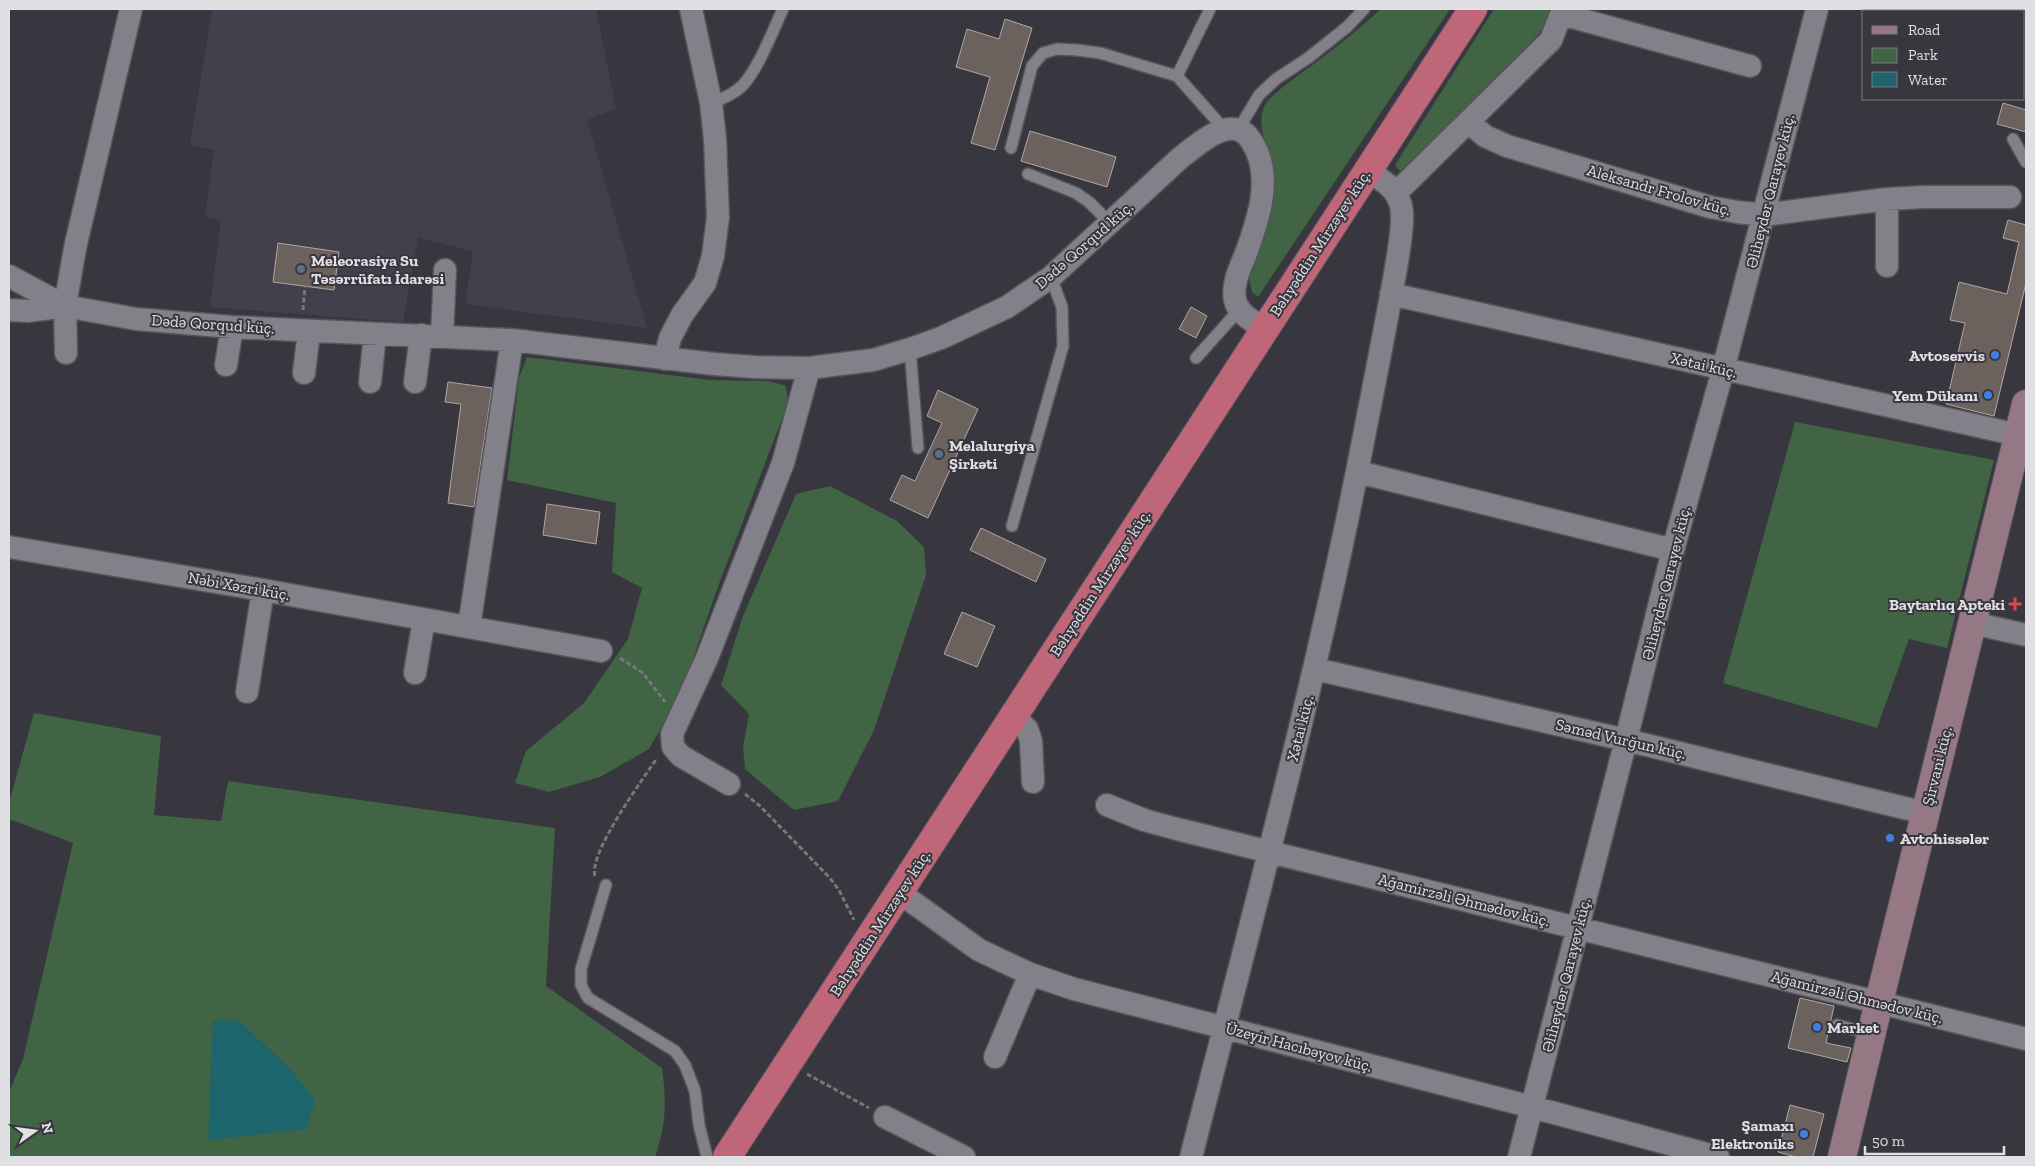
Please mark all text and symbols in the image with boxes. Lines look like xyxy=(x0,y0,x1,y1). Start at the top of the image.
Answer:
legend xyxy=(1862,10,2025,100)
text: Road xyxy=(1908,21,1941,39)
text: Park xyxy=(1908,46,1938,64)
text: Water xyxy=(1908,71,1948,89)
street label: Əliheydər Qarayev küç. xyxy=(1742,112,1798,270)
street label: Aleksandr Frolov küç. xyxy=(1585,160,1733,220)
street label: Bəhyəddin Mirzəyev küç. xyxy=(1266,166,1374,320)
street label: Dədə Qorqud küç. xyxy=(1031,197,1137,293)
place label: Meleorasiya Su Təsərrüfatı İdarəsi xyxy=(311,251,444,288)
marker: Meleorasiya Su Təsərrüfatı İdarəsi xyxy=(295,263,307,275)
street label: Dədə Qorqud küç. xyxy=(151,310,275,338)
place label: Avtoservis xyxy=(1909,346,1985,365)
street label: Xətai küç. xyxy=(1669,348,1739,382)
marker: Avtoservis xyxy=(1989,349,2001,361)
place label: Yem Dükanı xyxy=(1892,386,1978,405)
marker: Yem Dükanı xyxy=(1982,389,1994,401)
place label: Melalurgiya Şirkəti xyxy=(949,436,1035,473)
marker: Melalurgiya Şirkəti xyxy=(933,448,945,460)
street label: Əliheydər Qarayev küç. xyxy=(1638,504,1694,662)
street label: Bəhyəddin Mirzəyev küç. xyxy=(1046,506,1154,660)
street label: Nəbi Xəzri küç. xyxy=(187,568,291,604)
place label: Baytarlıq Apteki xyxy=(1889,595,2005,614)
marker: Baytarlıq Apteki xyxy=(2009,598,2021,610)
street label: Xətai küç. xyxy=(1283,693,1317,763)
street label: Səməd Vurğun küç. xyxy=(1554,715,1688,763)
street label: Şirvani küç. xyxy=(1918,724,1956,808)
place label: Avtohissələr xyxy=(1900,829,1989,848)
marker: Avtohissələr xyxy=(1884,832,1896,844)
street label: Bəhyəddin Mirzəyev küç. xyxy=(826,846,934,1000)
street label: Ağamirzəli Əhmədov küç. xyxy=(1376,869,1552,931)
street label: Əliheydər Qarayev küç. xyxy=(1538,896,1594,1054)
street label: Ağamirzəli Əhmədov küç. xyxy=(1769,966,1945,1028)
street label: Üzeyir Hacıbəyov küç. xyxy=(1224,1018,1374,1076)
place label: Market xyxy=(1827,1018,1880,1037)
marker: Market xyxy=(1811,1021,1823,1033)
north arrow xyxy=(10,1106,60,1156)
place label: Şamaxı Elektroniks xyxy=(1711,1116,1794,1153)
text: N xyxy=(38,1121,57,1136)
scale bar xyxy=(1865,1124,2004,1156)
marker: Şamaxı Elektroniks xyxy=(1798,1128,1810,1140)
text: 50 m xyxy=(1872,1132,1905,1150)

